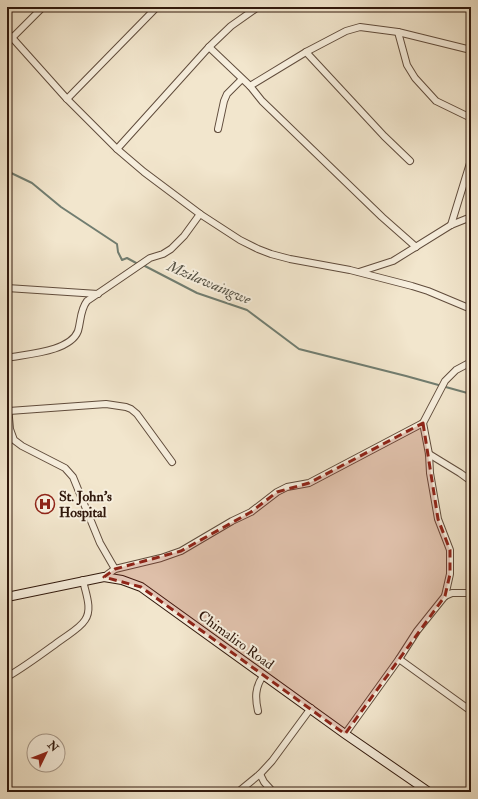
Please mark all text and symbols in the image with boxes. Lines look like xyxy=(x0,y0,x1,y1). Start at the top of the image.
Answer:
water label: Mzilawaingwe xyxy=(163,256,255,310)
place label: St. John's Hospital xyxy=(59,488,112,522)
hospital icon: St. John's Hospital xyxy=(34,493,56,515)
street label: Chimaliro Road xyxy=(195,607,277,673)
north arrow xyxy=(26,733,66,773)
text: N xyxy=(44,738,62,755)

